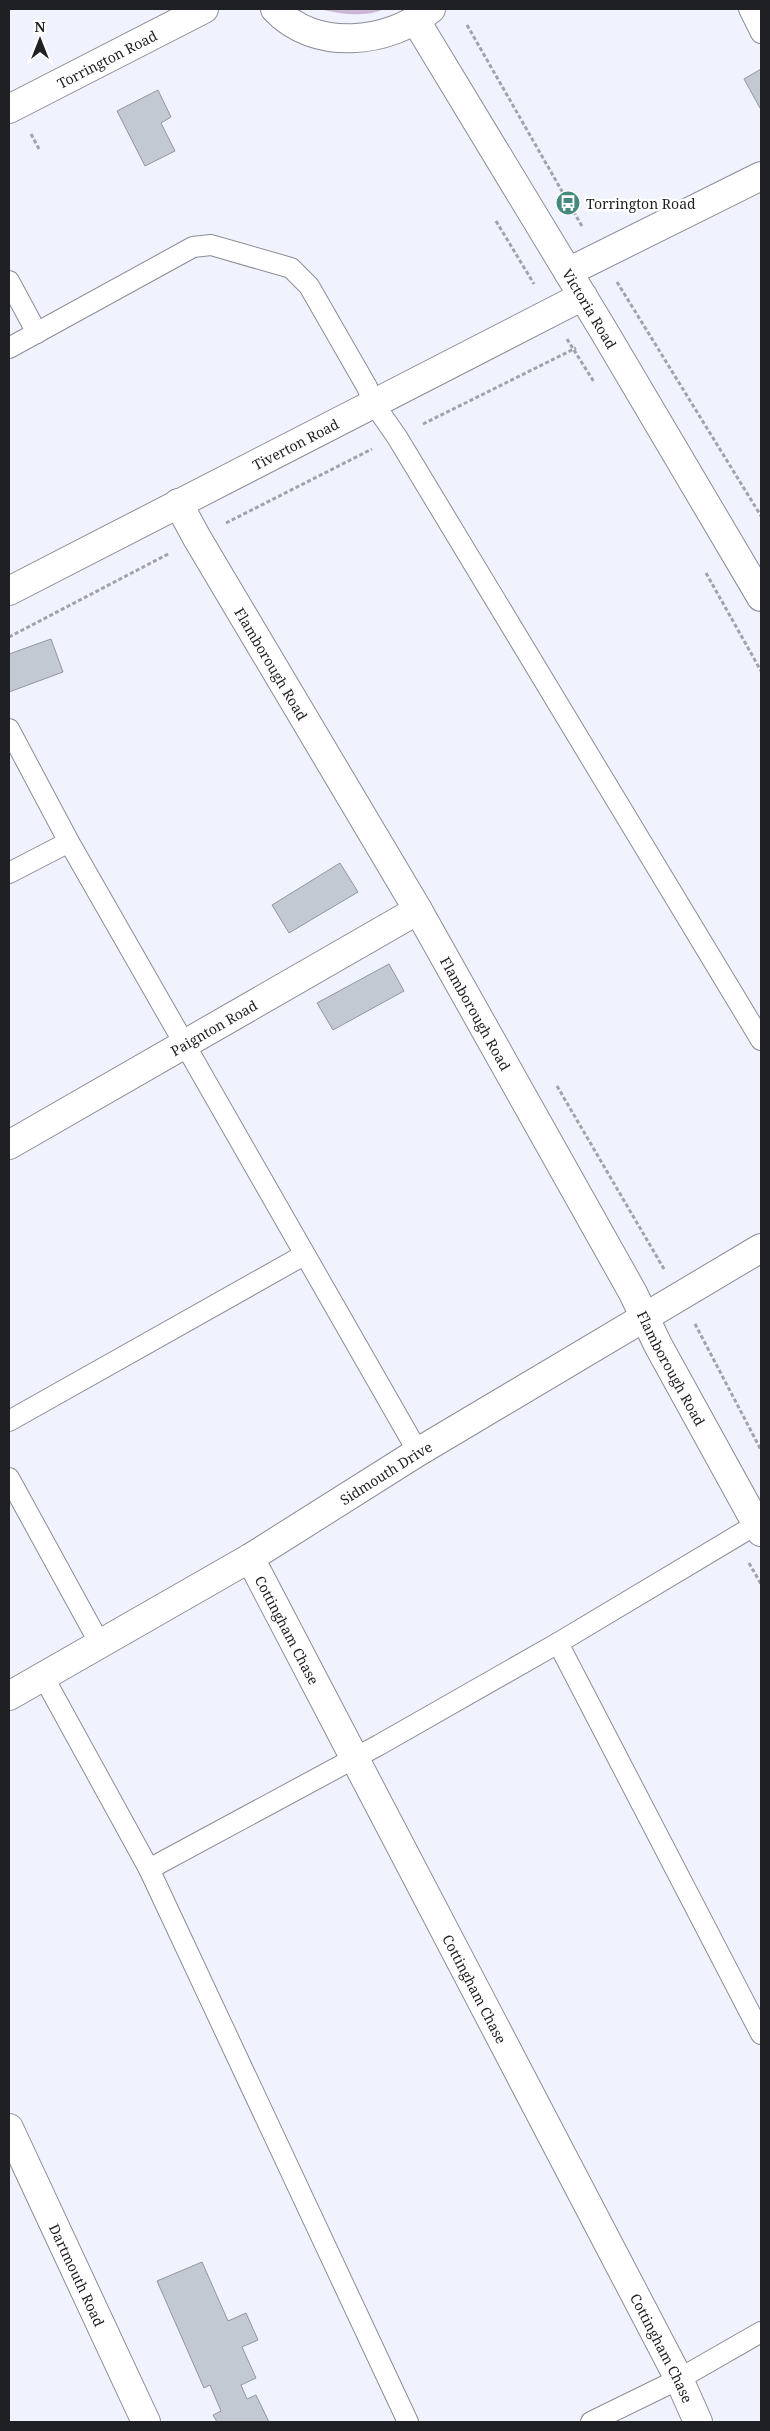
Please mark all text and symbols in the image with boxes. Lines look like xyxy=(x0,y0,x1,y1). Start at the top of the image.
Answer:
north arrow xyxy=(15,15,65,65)
text: N xyxy=(34,17,46,36)
street label: Torrington Road xyxy=(54,25,160,92)
bus stop icon: Torrington Road xyxy=(555,190,581,216)
place label: Torrington Road xyxy=(586,194,696,213)
street label: Victoria Road xyxy=(559,265,622,352)
street label: Tiverton Road xyxy=(249,414,342,474)
street label: Flamborough Road xyxy=(231,604,313,724)
street label: Flamborough Road xyxy=(436,953,516,1074)
street label: Paignton Road xyxy=(167,995,261,1060)
street label: Flamborough Road xyxy=(633,1307,710,1429)
street label: Sidmouth Drive xyxy=(336,1437,435,1509)
street label: Cottingham Chase xyxy=(251,1572,324,1688)
street label: Cottingham Chase xyxy=(439,1931,511,2047)
street label: Dartmouth Road xyxy=(45,2220,110,2330)
street label: Cottingham Chase xyxy=(626,2290,698,2406)

